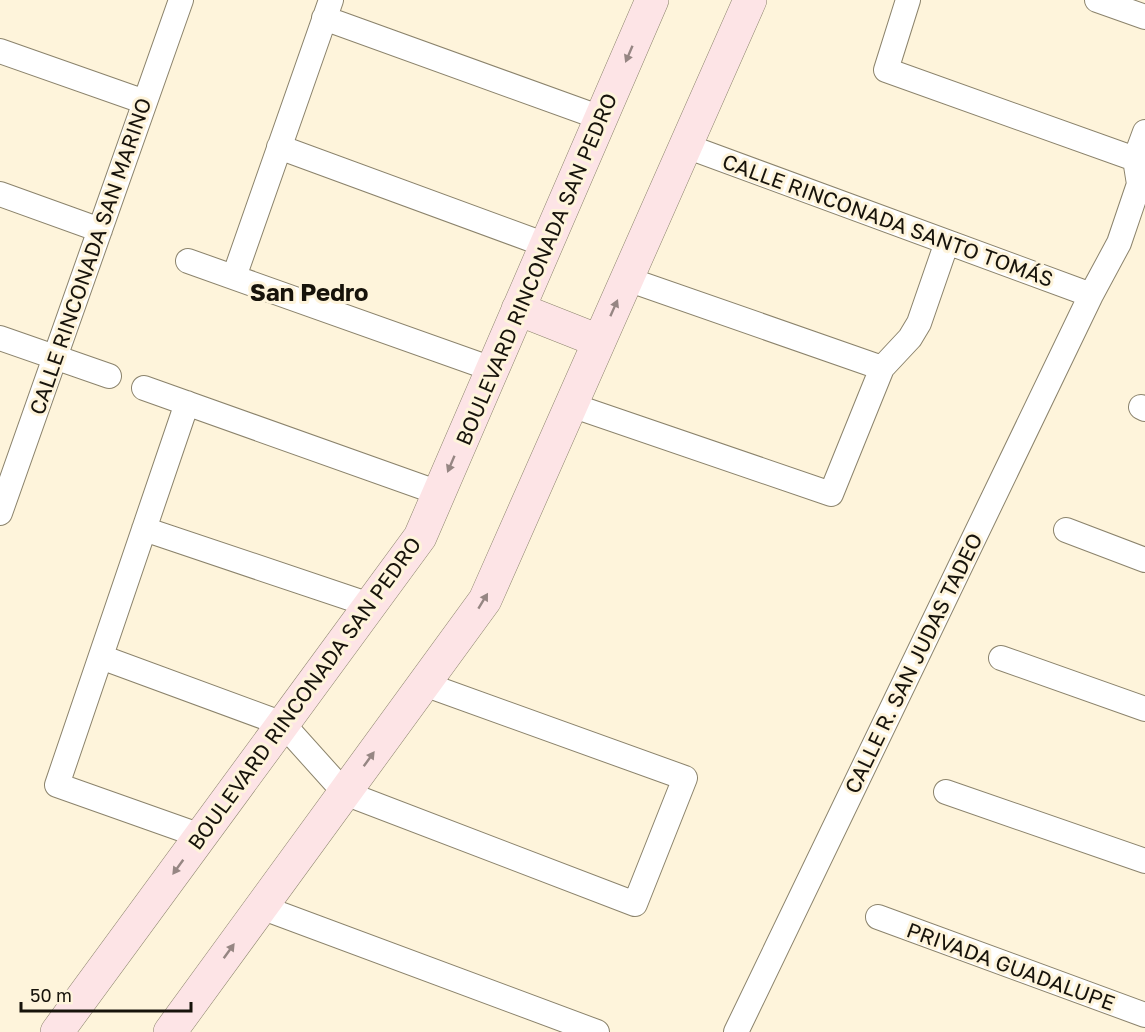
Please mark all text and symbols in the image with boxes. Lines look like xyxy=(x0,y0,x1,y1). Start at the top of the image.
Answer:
one-way arrow xyxy=(624,45,634,63)
street label: BOULEVARD RINCONADA SAN PEDRO xyxy=(450,89,622,449)
street label: CALLE RINCONADA SAN MARINO xyxy=(23,94,157,418)
street label: CALLE RINCONADA SANTO TOMÁS xyxy=(719,148,1057,292)
district label: San Pedro xyxy=(250,277,368,306)
one-way arrow xyxy=(609,299,619,317)
one-way arrow xyxy=(446,455,456,473)
street label: CALLE R. SAN JUDAS TADEO xyxy=(839,529,987,797)
street label: BOULEVARD RINCONADA SAN PEDRO xyxy=(182,532,426,854)
one-way arrow xyxy=(478,593,489,610)
one-way arrow xyxy=(363,752,375,768)
one-way arrow xyxy=(172,859,184,875)
street label: PRIVADA GUADALUPE xyxy=(903,916,1119,1016)
one-way arrow xyxy=(223,943,235,958)
scale bar xyxy=(21,975,190,1013)
text: 50 m xyxy=(30,984,72,1006)

